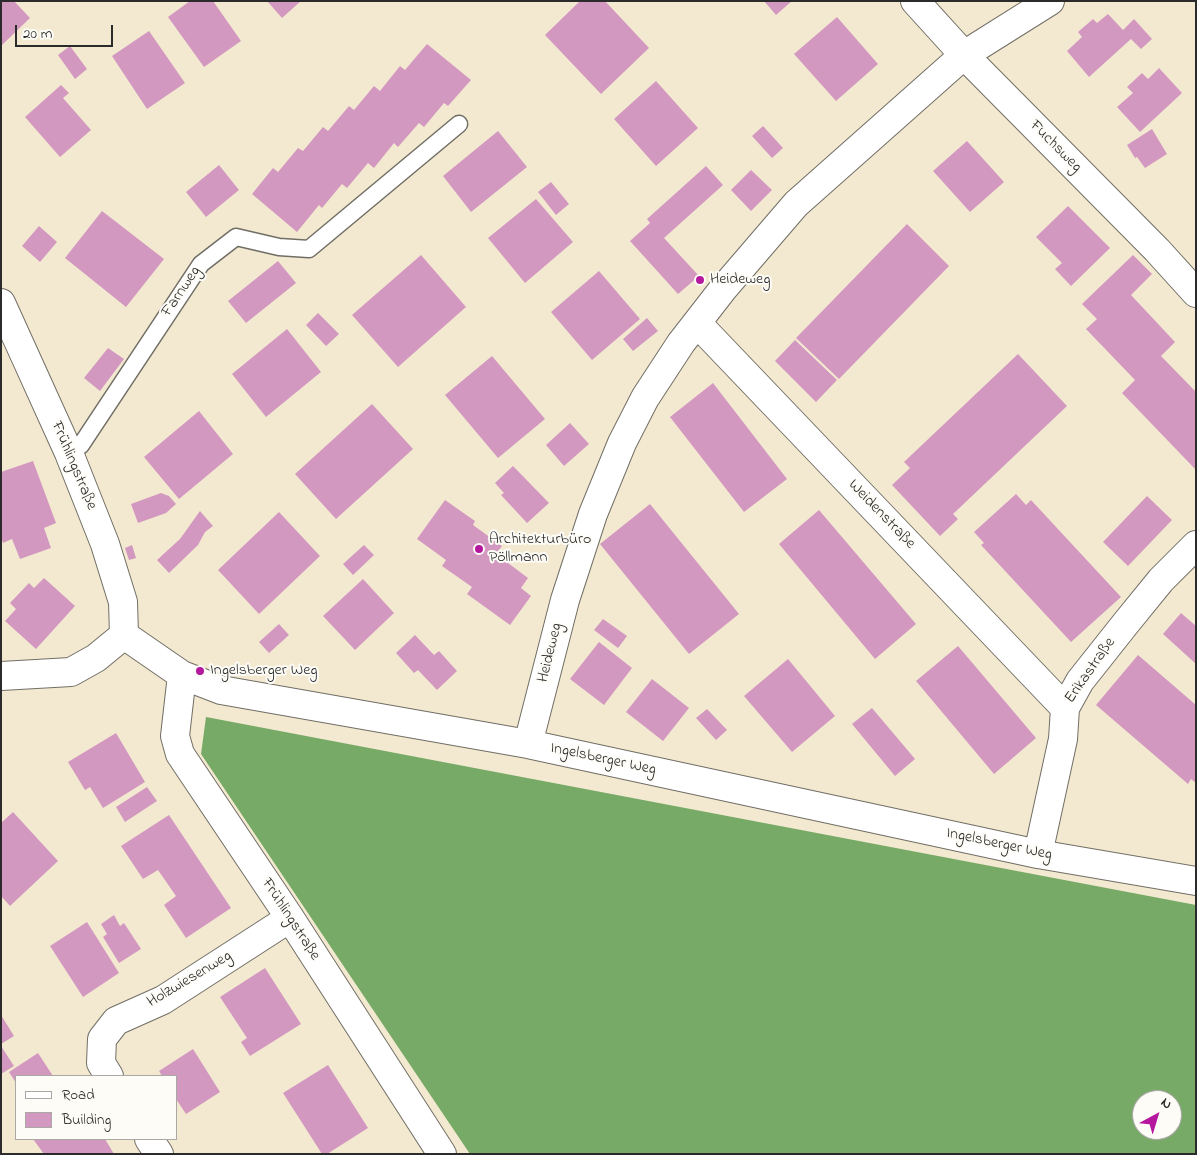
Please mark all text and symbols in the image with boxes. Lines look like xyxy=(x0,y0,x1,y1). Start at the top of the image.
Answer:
scale bar xyxy=(18,15,115,47)
text: 20 m xyxy=(23,23,52,45)
street label: Fuchsweg xyxy=(1025,117,1085,177)
street label: Farnweg xyxy=(158,263,206,321)
place label: Heideweg xyxy=(710,270,770,290)
marker: Heideweg xyxy=(694,274,706,286)
street label: Frühlingstraße xyxy=(46,419,100,513)
street label: Weidenstraße xyxy=(843,476,919,554)
place label: Architekturbüro Pöllmann xyxy=(489,530,591,568)
marker: Architekturbüro Pöllmann xyxy=(473,543,485,555)
street label: Heideweg xyxy=(534,621,568,685)
street label: Erikastraße xyxy=(1061,634,1121,708)
place label: Ingelsberger Weg xyxy=(210,661,318,681)
marker: Ingelsberger Weg xyxy=(194,665,206,677)
street label: Ingelsberger Weg xyxy=(548,739,658,781)
street label: Ingelsberger Weg xyxy=(944,824,1054,866)
street label: Frühlingstraße xyxy=(256,875,324,965)
street label: Holzwiesenweg xyxy=(144,947,236,1013)
legend xyxy=(15,1075,178,1140)
text: Road xyxy=(62,1084,95,1106)
north arrow xyxy=(1132,1090,1182,1140)
text: N xyxy=(1156,1093,1176,1115)
text: Building xyxy=(62,1109,111,1131)

